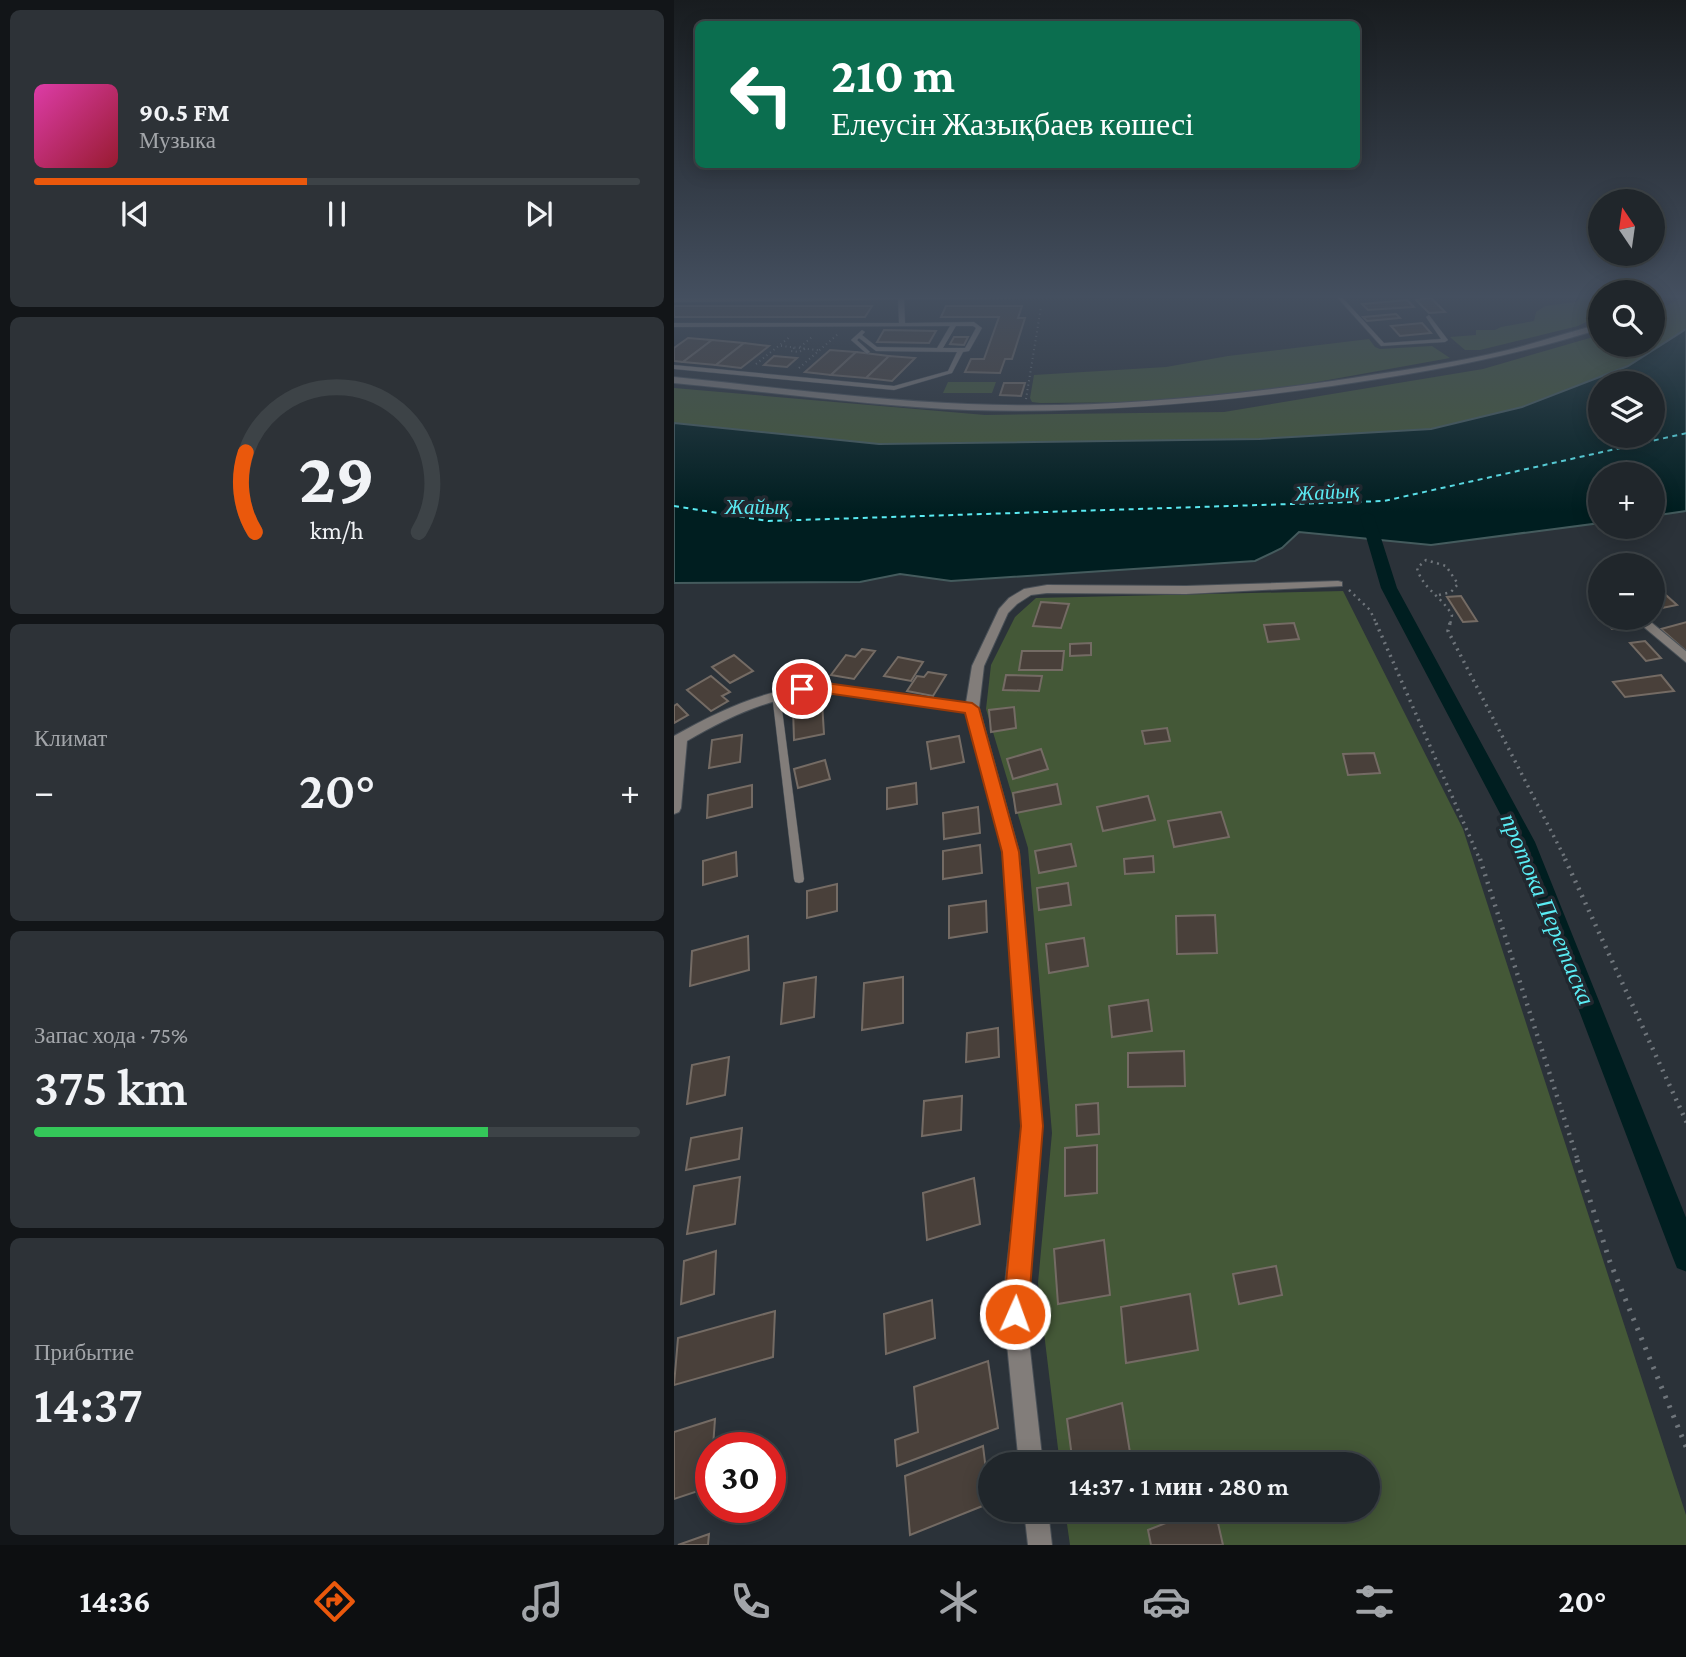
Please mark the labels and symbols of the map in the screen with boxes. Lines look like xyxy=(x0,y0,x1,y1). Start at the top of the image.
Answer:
north arrow xyxy=(1588,189,1664,266)
water label: Жайық xyxy=(1293,478,1360,506)
water label: Жайық xyxy=(724,495,789,519)
pin xyxy=(772,659,832,719)
water label: протока Перетаска xyxy=(1495,809,1601,1009)
position arrow xyxy=(978,1277,1052,1351)
speed limit sign: 30 xyxy=(695,1432,786,1523)

